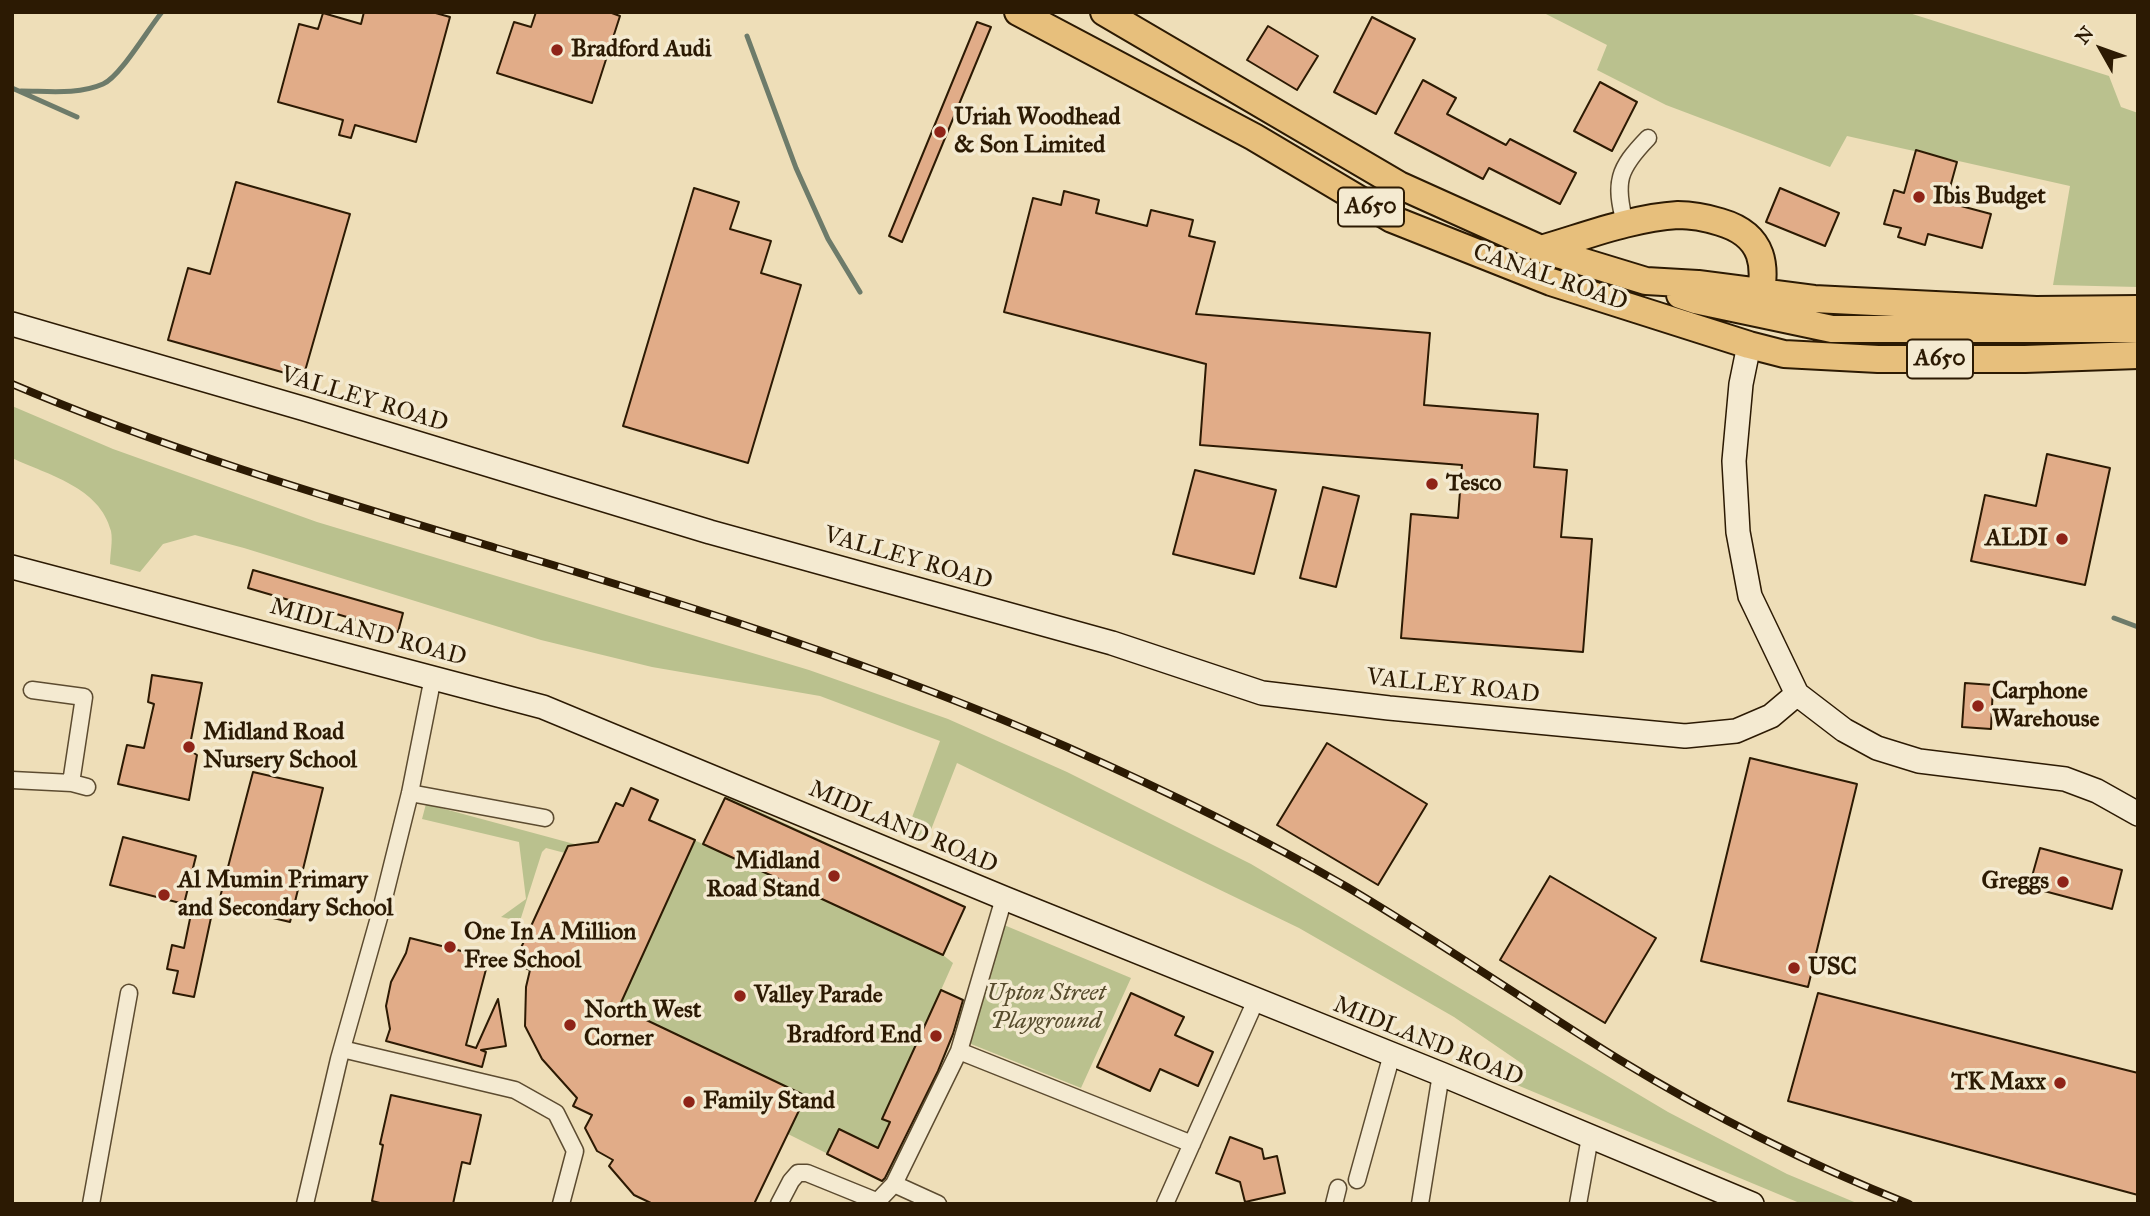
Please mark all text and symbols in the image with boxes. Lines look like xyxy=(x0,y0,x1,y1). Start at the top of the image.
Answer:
north arrow xyxy=(2066,14,2136,84)
text: N xyxy=(2071,22,2099,49)
place label: Bradford Audi xyxy=(571,36,711,64)
marker: Bradford Audi xyxy=(549,42,565,58)
place label: Uriah Woodhead & Son Limited xyxy=(954,104,1120,160)
marker: Uriah Woodhead & Son Limited xyxy=(932,124,948,140)
place label: Ibis Budget xyxy=(1933,183,2046,211)
road number: A650 xyxy=(1338,188,1404,227)
marker: Ibis Budget xyxy=(1911,189,1927,205)
street label: CANAL ROAD xyxy=(1469,238,1631,318)
road number: A650 xyxy=(1907,340,1973,378)
street label: VALLEY ROAD xyxy=(277,361,451,439)
place label: Tesco xyxy=(1446,470,1502,498)
marker: Tesco xyxy=(1424,476,1440,492)
street label: VALLEY ROAD xyxy=(821,521,995,597)
place label: ALDI xyxy=(1985,525,2048,553)
marker: ALDI xyxy=(2054,531,2070,547)
street label: MIDLAND ROAD xyxy=(267,593,469,673)
street label: VALLEY ROAD xyxy=(1365,664,1541,710)
place label: Carphone Warehouse xyxy=(1992,678,2100,734)
marker: Carphone Warehouse xyxy=(1970,698,1986,714)
place label: Midland Road Nursery School xyxy=(203,719,357,775)
marker: Midland Road Nursery School xyxy=(181,739,197,755)
street label: MIDLAND ROAD xyxy=(804,775,1002,881)
place label: Midland Road Stand xyxy=(706,848,820,904)
place label: Al Mumin Primary and Secondary School xyxy=(178,867,393,923)
marker: Midland Road Stand xyxy=(826,868,842,884)
place label: Greggs xyxy=(1981,868,2049,896)
marker: Greggs xyxy=(2055,874,2071,890)
marker: Al Mumin Primary and Secondary School xyxy=(156,887,172,903)
place label: One In A Million Free School xyxy=(464,919,636,975)
marker: One In A Million Free School xyxy=(442,939,458,955)
place label: USC xyxy=(1808,954,1857,982)
marker: USC xyxy=(1786,960,1802,976)
park label: Upton Street Playground xyxy=(986,980,1106,1036)
place label: Valley Parade xyxy=(754,982,883,1010)
marker: Valley Parade xyxy=(732,988,748,1004)
street label: MIDLAND ROAD xyxy=(1329,991,1527,1093)
place label: North West Corner xyxy=(584,997,701,1053)
marker: North West Corner xyxy=(562,1017,578,1033)
place label: Bradford End xyxy=(787,1022,922,1050)
marker: Bradford End xyxy=(928,1028,944,1044)
place label: TK Maxx xyxy=(1951,1069,2046,1097)
marker: TK Maxx xyxy=(2052,1075,2068,1091)
place label: Family Stand xyxy=(703,1088,835,1116)
marker: Family Stand xyxy=(681,1094,697,1110)

